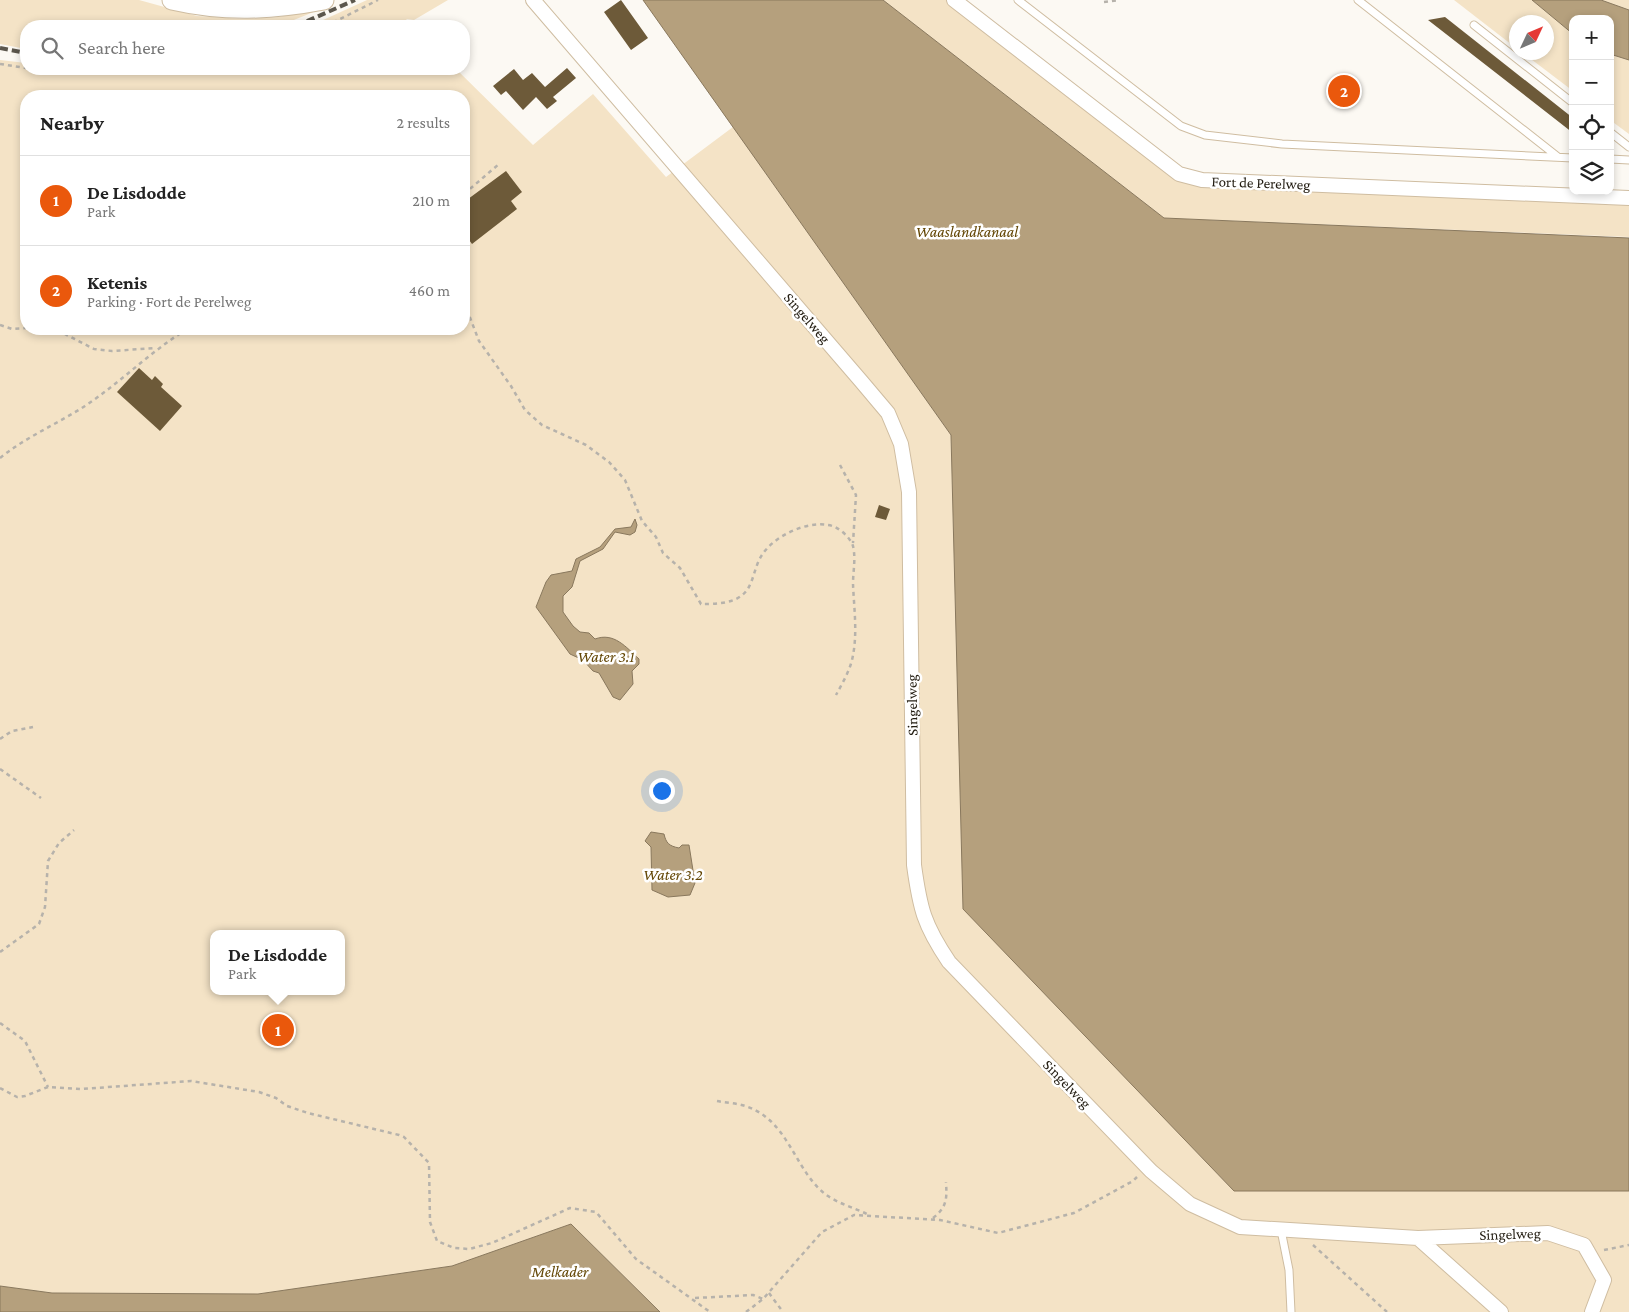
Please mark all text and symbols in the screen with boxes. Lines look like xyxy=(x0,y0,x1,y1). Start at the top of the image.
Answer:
north arrow xyxy=(1509,15,1554,60)
map controls xyxy=(1569,15,1614,195)
button: + xyxy=(1569,15,1614,60)
search box xyxy=(20,20,470,75)
icon: search xyxy=(38,34,66,62)
text: Search here xyxy=(78,37,165,58)
button: − xyxy=(1569,60,1614,105)
pin: 2 xyxy=(1328,72,1360,110)
button: locate xyxy=(1569,105,1614,150)
text: Nearby xyxy=(40,111,104,135)
text: 2 results xyxy=(397,114,450,131)
button: layers xyxy=(1569,150,1614,195)
street label: Fort de Perelweg xyxy=(1211,173,1311,194)
text: De Lisdodde xyxy=(87,182,186,203)
text: 1 xyxy=(53,192,59,209)
text: 210 m xyxy=(412,192,450,209)
text: Park xyxy=(87,203,115,220)
water label: Waaslandkanaal xyxy=(916,223,1019,240)
text: Ketenis xyxy=(87,272,147,293)
text: 2 xyxy=(52,282,60,299)
text: 460 m xyxy=(409,282,450,299)
street label: Singelweg xyxy=(780,290,833,347)
text: Parking · Fort de Perelweg xyxy=(87,293,251,310)
water label: Water 3.1 xyxy=(577,648,635,665)
street label: Singelweg xyxy=(903,674,922,736)
your location xyxy=(649,778,675,804)
water label: Water 3.2 xyxy=(643,866,703,883)
popup xyxy=(210,930,345,995)
text: De Lisdodde xyxy=(228,944,327,965)
text: Park xyxy=(228,965,256,982)
pin: 1 xyxy=(262,1011,294,1049)
street label: Singelweg xyxy=(1039,1056,1094,1112)
street label: Singelweg xyxy=(1479,1225,1541,1244)
water label: Melkader xyxy=(531,1263,589,1280)

